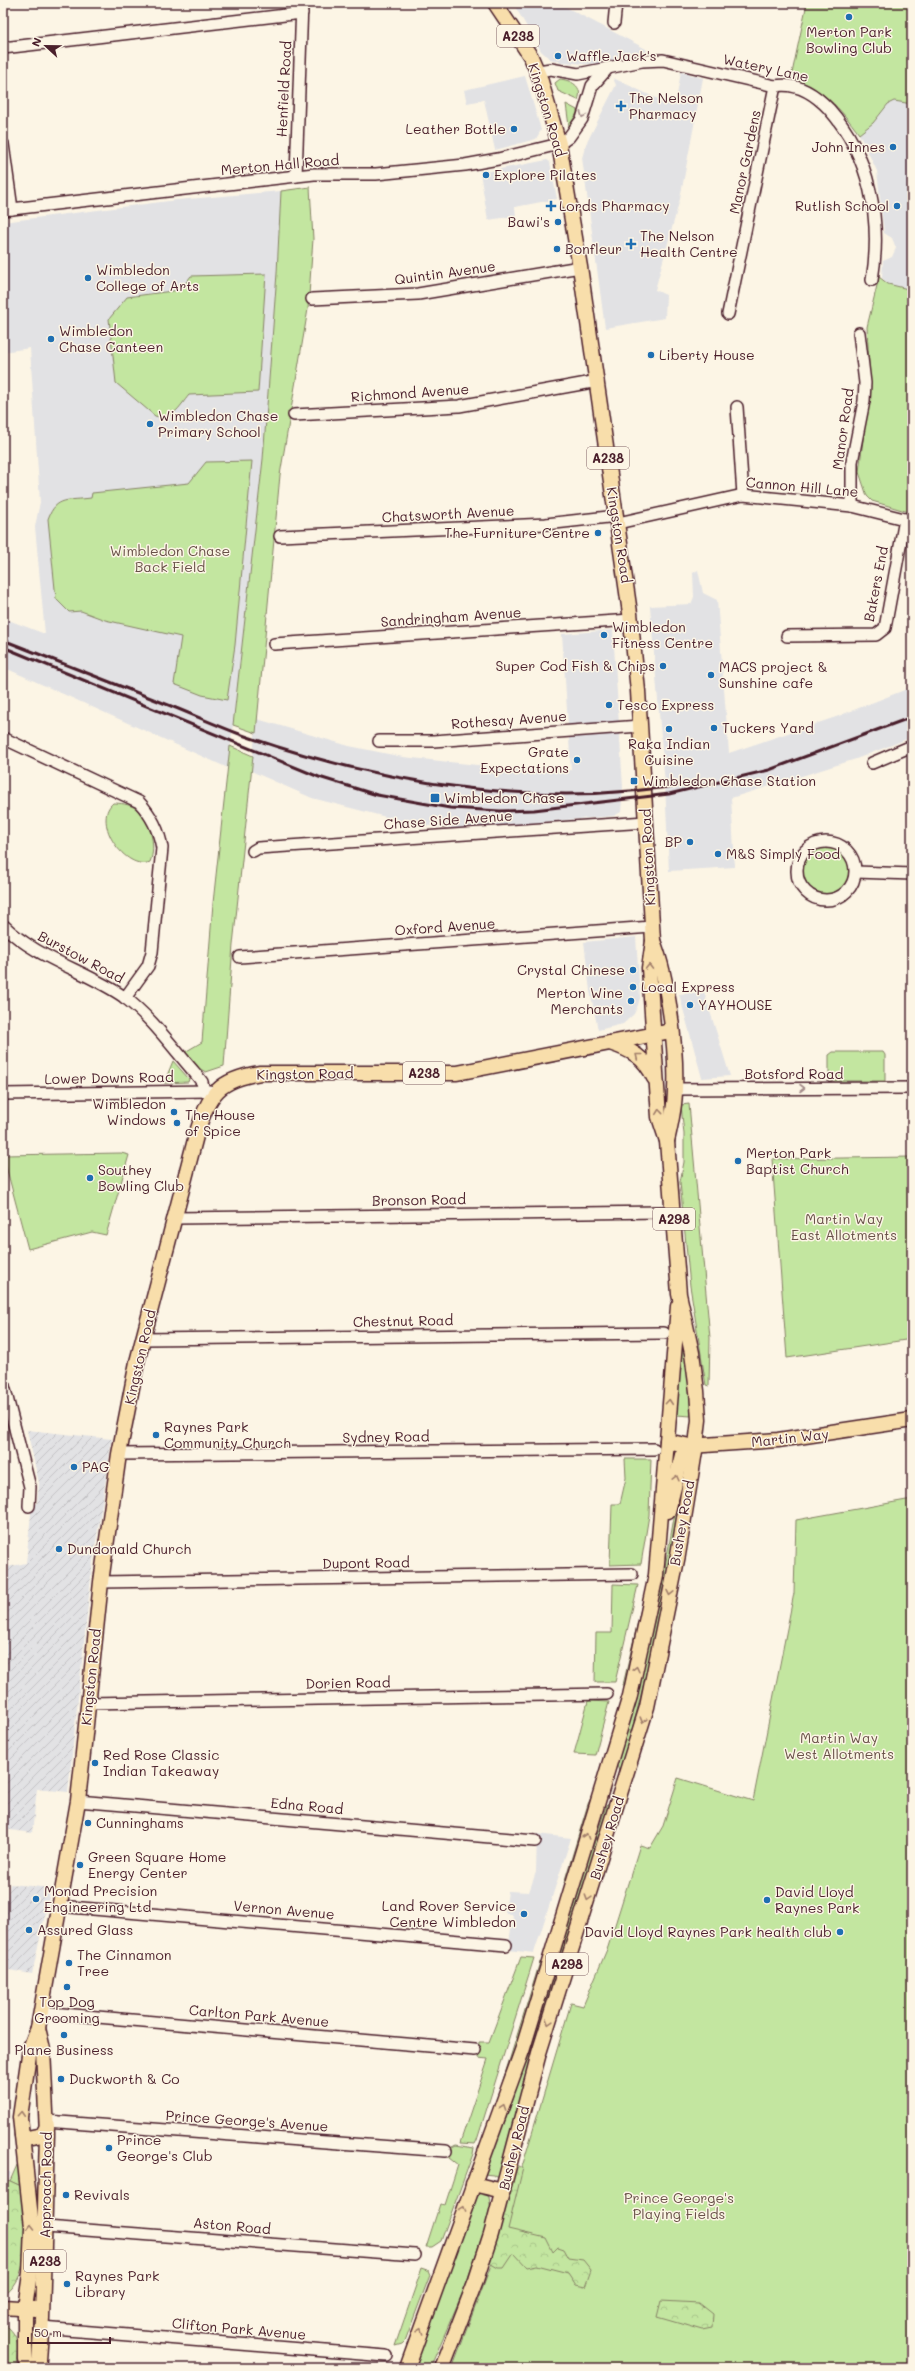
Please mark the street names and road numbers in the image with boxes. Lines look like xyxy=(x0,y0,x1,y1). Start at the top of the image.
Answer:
road number: A238 xyxy=(497,25,539,47)
street label: Henfield Road xyxy=(271,40,296,138)
street label: Watery Lane xyxy=(721,49,811,86)
street label: Kingston Road xyxy=(524,61,571,159)
street label: Manor Gardens xyxy=(724,108,765,216)
street label: Merton Hall Road xyxy=(220,150,340,179)
street label: Quintin Avenue xyxy=(393,256,497,289)
street label: Richmond Avenue xyxy=(350,379,470,406)
street label: Manor Road xyxy=(827,387,858,471)
road number: A238 xyxy=(587,447,629,469)
street label: Cannon Hill Lane xyxy=(745,472,859,501)
street label: Kingston Road xyxy=(603,486,636,584)
street label: Chatsworth Avenue xyxy=(381,501,515,526)
street label: Bakers End xyxy=(859,544,892,623)
street label: Sandringham Avenue xyxy=(380,602,522,631)
street label: Rothesay Avenue xyxy=(451,706,567,733)
street label: Chase Side Avenue xyxy=(383,806,513,833)
street label: Kingston Road xyxy=(635,808,660,906)
street label: Oxford Avenue xyxy=(394,914,496,939)
street label: Burstow Road xyxy=(35,926,128,987)
road number: A238 xyxy=(403,1062,445,1084)
street label: Kingston Road xyxy=(256,1063,354,1084)
street label: Botsford Road xyxy=(745,1064,844,1083)
street label: Lower Downs Road xyxy=(44,1067,174,1088)
street label: Bronson Road xyxy=(372,1189,466,1210)
road number: A298 xyxy=(653,1208,695,1230)
street label: Kingston Road xyxy=(119,1307,160,1406)
street label: Chestnut Road xyxy=(353,1310,453,1331)
street label: Martin Way xyxy=(750,1424,830,1451)
street label: Sydney Road xyxy=(342,1426,430,1447)
street label: Bushey Road xyxy=(665,1479,698,1567)
street label: Dupont Road xyxy=(322,1552,410,1573)
street label: Kingston Road xyxy=(76,1628,105,1726)
street label: Dorien Road xyxy=(305,1672,391,1693)
street label: Edna Road xyxy=(270,1793,344,1818)
street label: Bushey Road xyxy=(585,1794,628,1882)
street label: Vernon Avenue xyxy=(233,1896,335,1923)
road number: A298 xyxy=(546,1953,588,1975)
street label: Carlton Park Avenue xyxy=(188,2000,330,2031)
street label: Bushey Road xyxy=(494,2104,533,2192)
street label: Prince George's Avenue xyxy=(165,2105,329,2136)
street label: Approach Road xyxy=(35,2131,56,2238)
street label: Aston Road xyxy=(192,2213,272,2238)
road number: A238 xyxy=(24,2250,66,2272)
street label: Clifton Park Avenue xyxy=(171,2313,307,2344)

